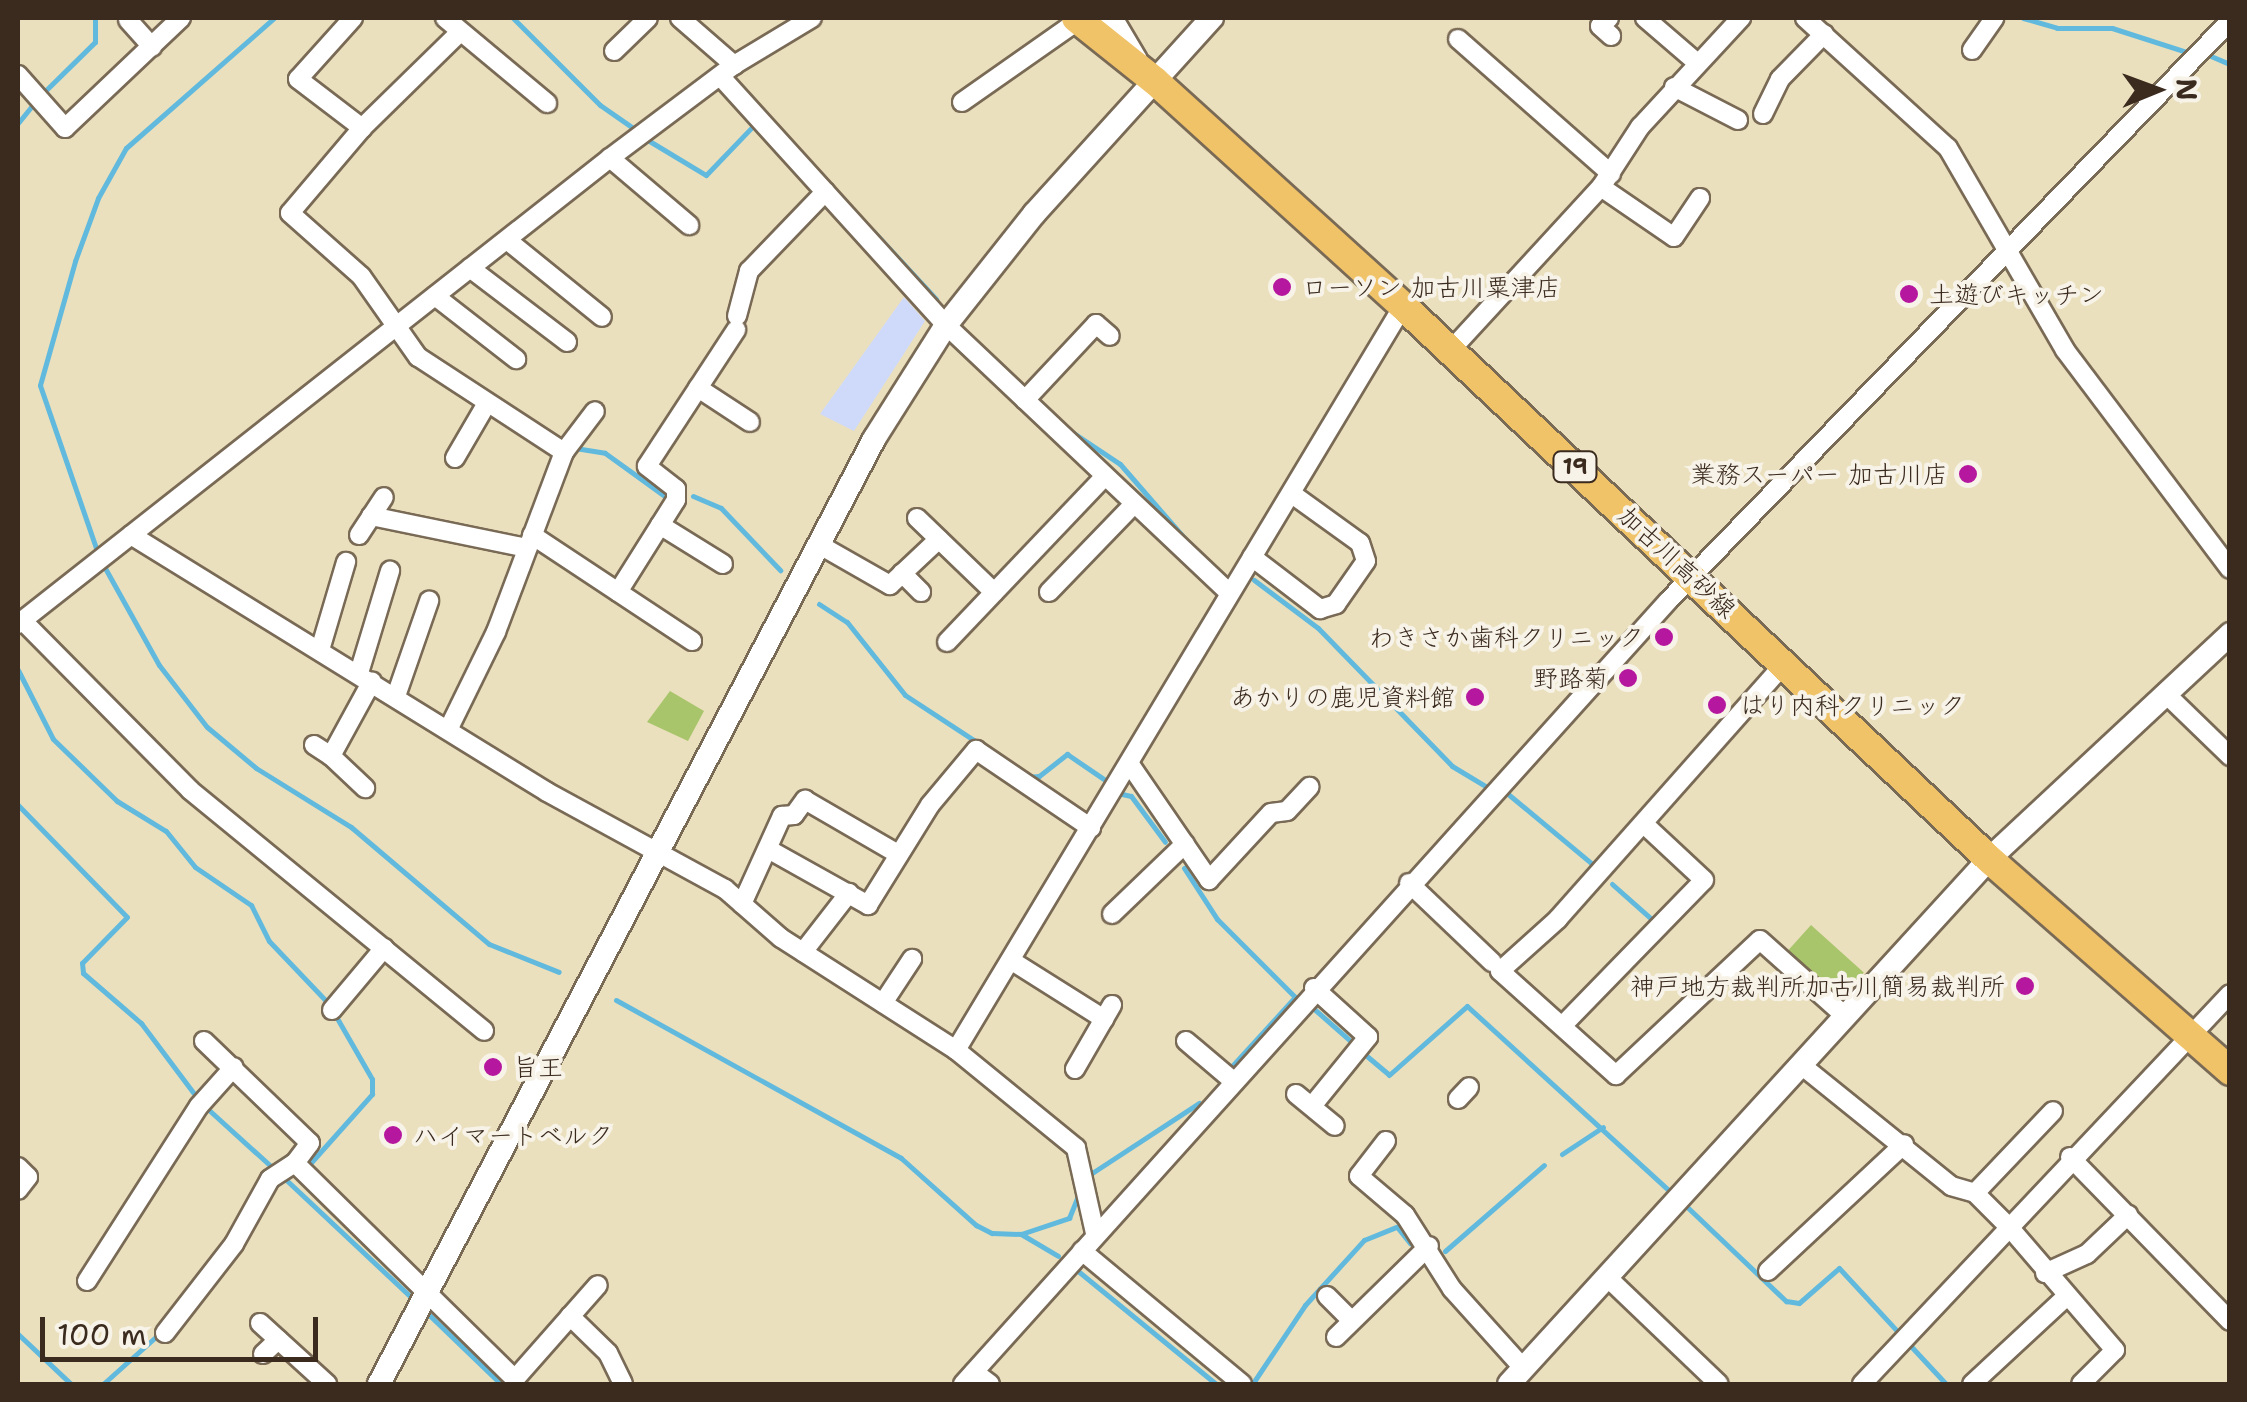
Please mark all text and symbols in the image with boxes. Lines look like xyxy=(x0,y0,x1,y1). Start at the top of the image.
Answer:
north arrow xyxy=(2107,40,2207,140)
text: N xyxy=(2168,78,2206,101)
place label: ローソン 加古川粟津店 xyxy=(1302,272,1561,302)
marker: ローソン 加古川粟津店 xyxy=(1271,276,1293,298)
place label: 土遊びキッチン xyxy=(1929,279,2104,309)
marker: 土遊びキッチン xyxy=(1898,283,1920,305)
road number: 19 xyxy=(1550,450,1600,484)
place label: 業務スーパー 加古川店 xyxy=(1690,459,1948,489)
marker: 業務スーパー 加古川店 xyxy=(1957,463,1979,485)
street label: 加古川高砂線 xyxy=(1612,500,1742,624)
place label: わきさか歯科クリニック xyxy=(1369,622,1644,652)
marker: わきさか歯科クリニック xyxy=(1653,626,1675,648)
place label: 野路菊 xyxy=(1533,663,1608,693)
marker: 野路菊 xyxy=(1617,667,1639,689)
place label: あかりの鹿児資料館 xyxy=(1230,682,1455,712)
marker: あかりの鹿児資料館 xyxy=(1464,686,1486,708)
place label: はり内科クリニック xyxy=(1740,690,1965,720)
marker: はり内科クリニック xyxy=(1704,692,1730,718)
place label: 神戸地方裁判所加古川簡易裁判所 xyxy=(1630,971,2005,1001)
marker: 神戸地方裁判所加古川簡易裁判所 xyxy=(2014,975,2036,997)
place label: 旨王 xyxy=(513,1052,563,1082)
marker: 旨王 xyxy=(482,1056,504,1078)
place label: ハイマートベルク xyxy=(413,1120,613,1150)
marker: ハイマートベルク xyxy=(382,1124,404,1146)
scale bar xyxy=(45,1297,322,1359)
text: 100 m xyxy=(57,1314,147,1355)

